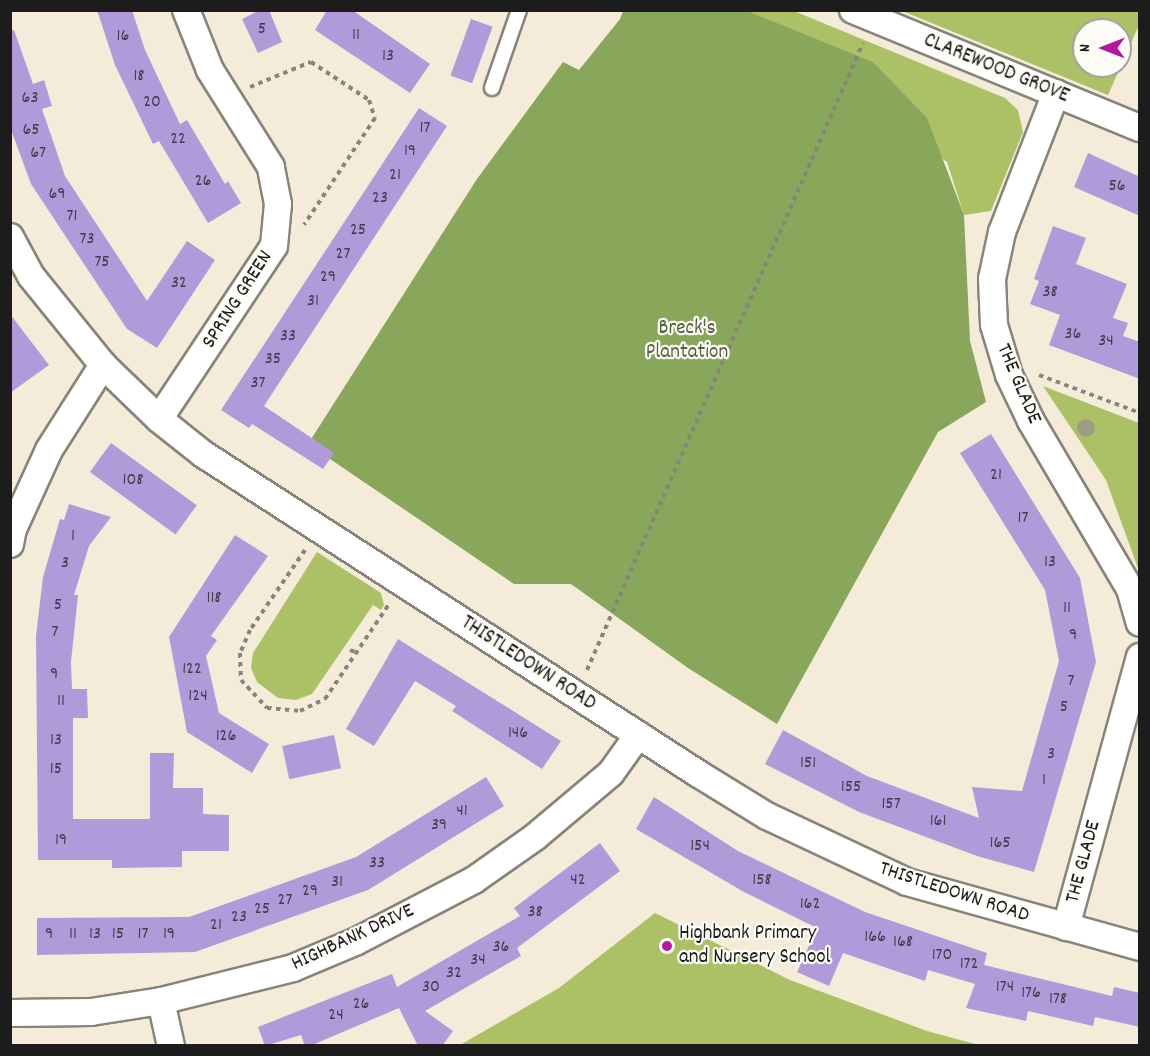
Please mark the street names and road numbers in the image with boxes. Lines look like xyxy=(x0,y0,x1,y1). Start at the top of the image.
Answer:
street label: CLAREWOOD GROVE xyxy=(920,28,1072,110)
street label: SPRING GREEN xyxy=(197,246,279,354)
street label: THE GLADE xyxy=(990,340,1046,428)
street label: THISTLEDOWN ROAD xyxy=(456,611,600,717)
street label: THE GLADE xyxy=(1061,818,1107,906)
street label: THISTLEDOWN ROAD xyxy=(876,857,1032,929)
street label: HIGHBANK DRIVE xyxy=(288,899,418,977)

